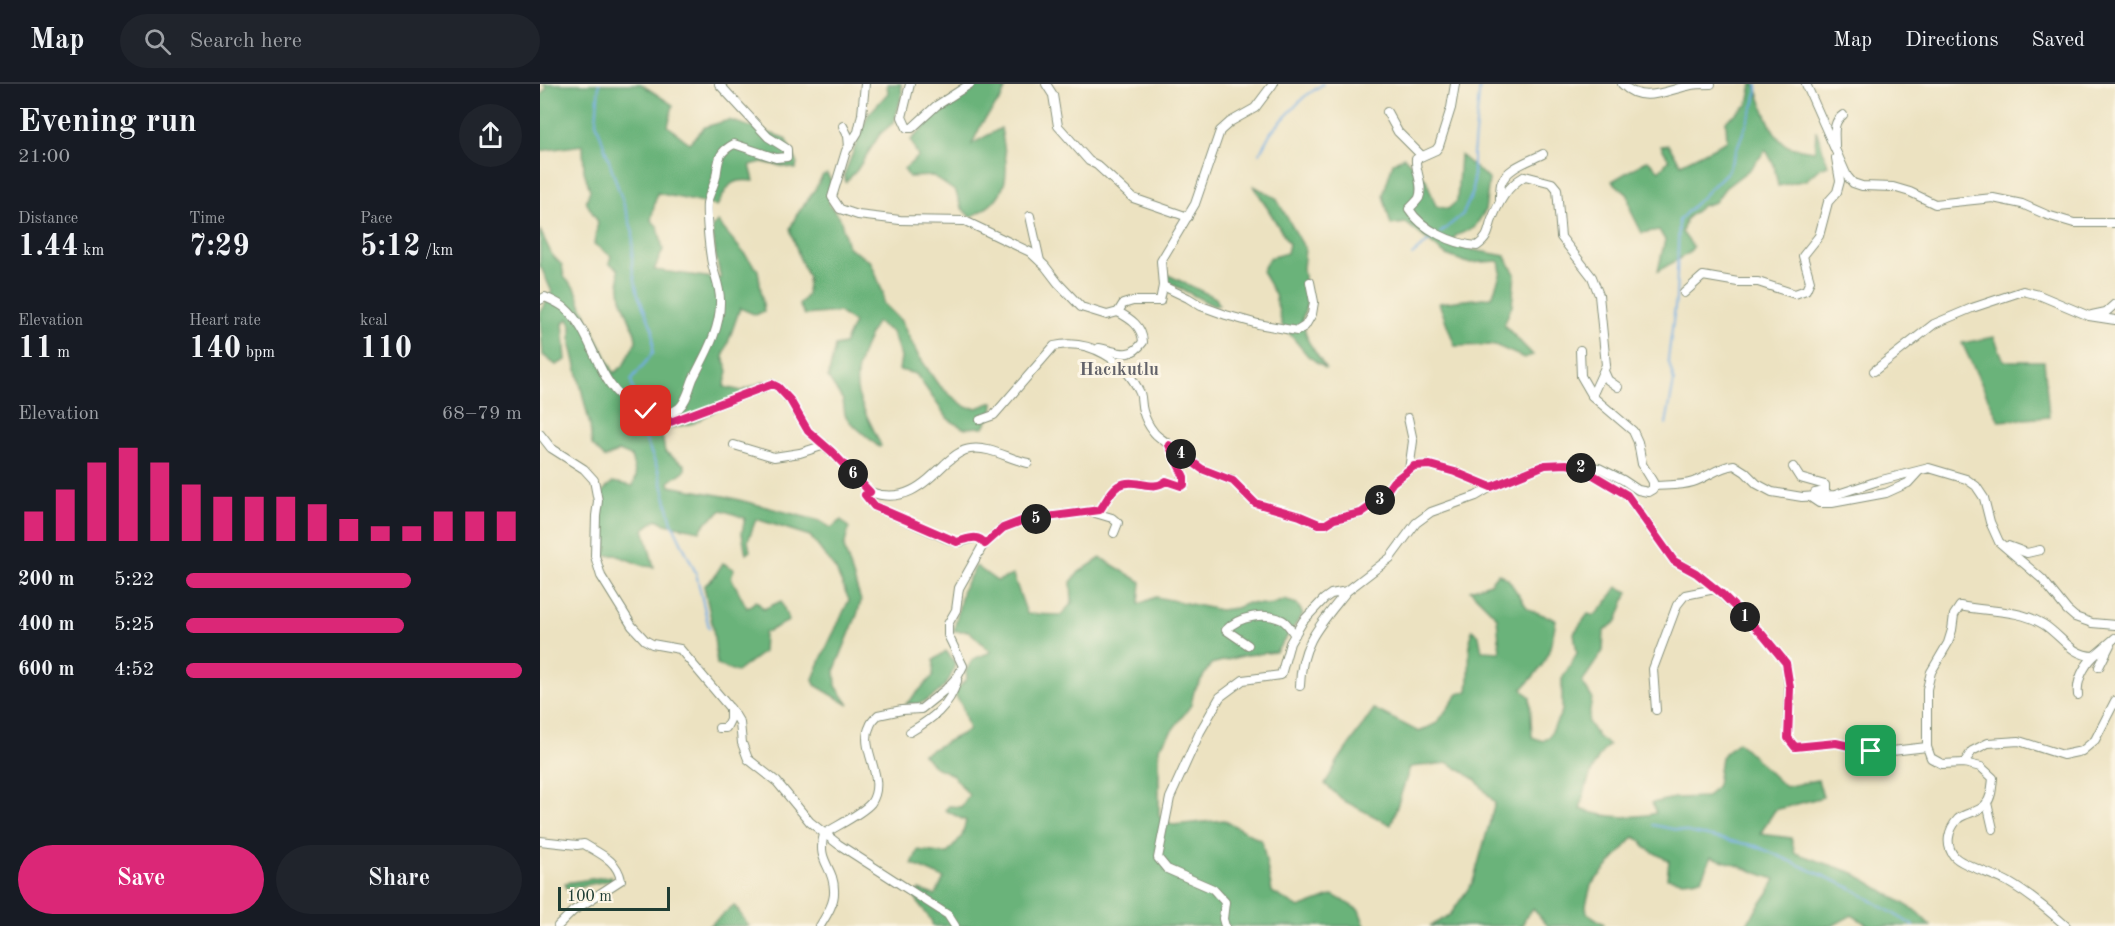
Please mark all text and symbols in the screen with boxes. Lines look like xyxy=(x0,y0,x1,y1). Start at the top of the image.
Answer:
search box xyxy=(120,14,540,68)
icon: search xyxy=(141,25,174,58)
text: Map xyxy=(30,27,84,55)
text: Search here xyxy=(189,30,302,52)
text: Map xyxy=(1833,30,1872,51)
text: Directions xyxy=(1905,30,1999,51)
text: Saved xyxy=(2032,30,2085,51)
button: share xyxy=(459,104,522,167)
text: Evening run xyxy=(18,106,197,139)
text: 21:00 xyxy=(18,147,70,167)
text: Distance xyxy=(18,211,78,227)
text: Time xyxy=(189,211,225,227)
text: Pace xyxy=(360,211,392,227)
text: 1.44 xyxy=(18,232,79,262)
text: 7:29 xyxy=(189,232,250,262)
text: 5:12 xyxy=(360,232,421,262)
text: km xyxy=(79,243,104,259)
text: /km xyxy=(421,243,453,259)
text: Elevation xyxy=(18,313,83,329)
text: Heart rate xyxy=(189,313,261,329)
text: kcal xyxy=(360,313,388,329)
text: 11 xyxy=(18,334,53,364)
text: 140 xyxy=(189,334,241,364)
text: 110 xyxy=(360,334,412,364)
text: m xyxy=(53,345,70,361)
text: bpm xyxy=(241,345,275,361)
district label: Hacıkutlu xyxy=(1079,361,1159,379)
pin xyxy=(620,385,671,436)
icon: check xyxy=(629,394,662,427)
text: Elevation xyxy=(18,404,99,424)
text: 68–79 m xyxy=(442,404,522,424)
pin: 4 xyxy=(1166,439,1196,469)
text: 4 xyxy=(1176,446,1186,462)
pin: 2 xyxy=(1566,453,1596,483)
pin: 6 xyxy=(838,459,868,489)
text: 2 xyxy=(1576,460,1586,476)
text: 6 xyxy=(848,466,858,482)
pin: 3 xyxy=(1365,485,1395,515)
text: 3 xyxy=(1375,492,1385,508)
pin: 5 xyxy=(1021,504,1051,534)
text: 5 xyxy=(1031,511,1041,527)
text: 200 m xyxy=(18,570,74,590)
text: 5:22 xyxy=(114,570,154,590)
pin: 1 xyxy=(1730,602,1760,632)
text: 1 xyxy=(1740,609,1750,625)
text: 400 m xyxy=(18,615,74,635)
text: 5:25 xyxy=(114,615,154,635)
text: 600 m xyxy=(18,660,74,680)
text: 4:52 xyxy=(114,660,154,680)
pin xyxy=(1845,725,1896,776)
icon: arrive xyxy=(1854,734,1887,767)
button: Save xyxy=(18,845,264,914)
button: Share xyxy=(276,845,522,914)
scale bar xyxy=(558,884,670,912)
text: 100 m xyxy=(567,889,612,905)

